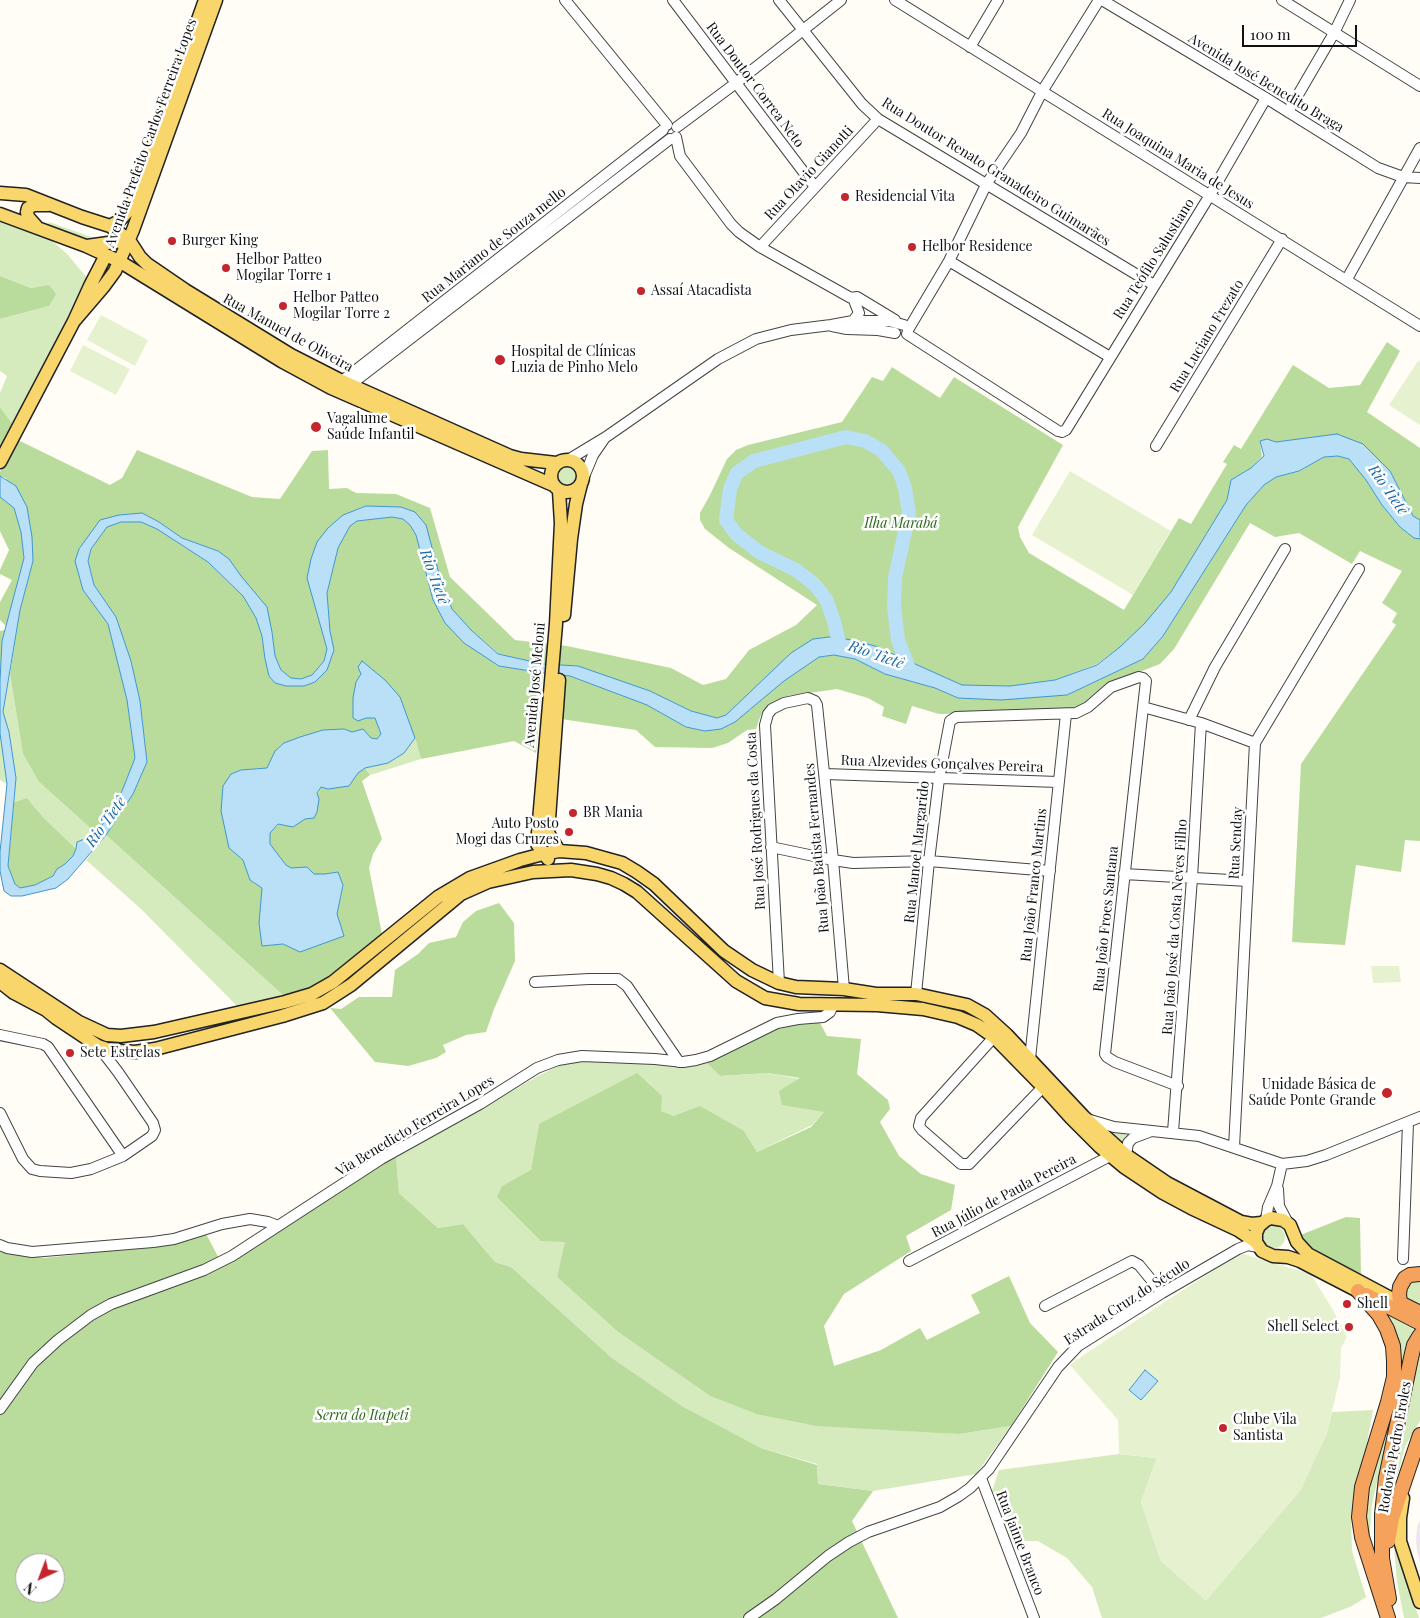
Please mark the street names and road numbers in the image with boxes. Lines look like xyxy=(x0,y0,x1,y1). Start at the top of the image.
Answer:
street label: Avenida Prefeito Carlos Ferreira Lopes xyxy=(102,16,200,250)
street label: Rua Doutor Correa Neto xyxy=(702,19,808,151)
street label: Avenida José Benedito Braga xyxy=(1185,30,1347,136)
street label: Rua Doutor Renato Granadeiro Guimarães xyxy=(879,94,1113,250)
street label: Rua Joaquina Maria de Jesus xyxy=(1099,105,1257,213)
street label: Rua Otavio Gianotti xyxy=(761,123,857,223)
street label: Rua Mariano de Souza mello xyxy=(419,184,569,306)
street label: Rua Teófilo Salustiano xyxy=(1110,196,1198,322)
street label: Rua Luciano Frezato xyxy=(1167,277,1247,395)
street label: Rua Manuel de Oliveira xyxy=(220,290,356,376)
street label: Avenida José Meloni xyxy=(521,622,549,748)
street label: Rua José Rodrigues da Costa xyxy=(743,732,769,910)
street label: Rua Alzevides Gonçalves Pereira xyxy=(840,752,1044,776)
street label: Rua João Batista Fernandes xyxy=(801,762,833,934)
street label: Rua Manoel Margarido xyxy=(901,780,933,924)
street label: Rua Senday xyxy=(1226,806,1246,880)
street label: Rua João Franco Martins xyxy=(1018,807,1050,963)
street label: Rua João José da Costa Neves Filho xyxy=(1159,819,1191,1035)
street label: Rua João Froes Santana xyxy=(1090,845,1122,993)
street label: Via Benedicto Ferreira Lopes xyxy=(333,1072,497,1180)
street label: Rua Júlio de Paula Pereira xyxy=(929,1151,1079,1241)
street label: Estrada Cruz do Século xyxy=(1061,1255,1193,1349)
street label: Rodovia Pedro Eroles xyxy=(1375,1380,1415,1514)
street label: Rua Jaime Branco xyxy=(992,1488,1048,1598)

